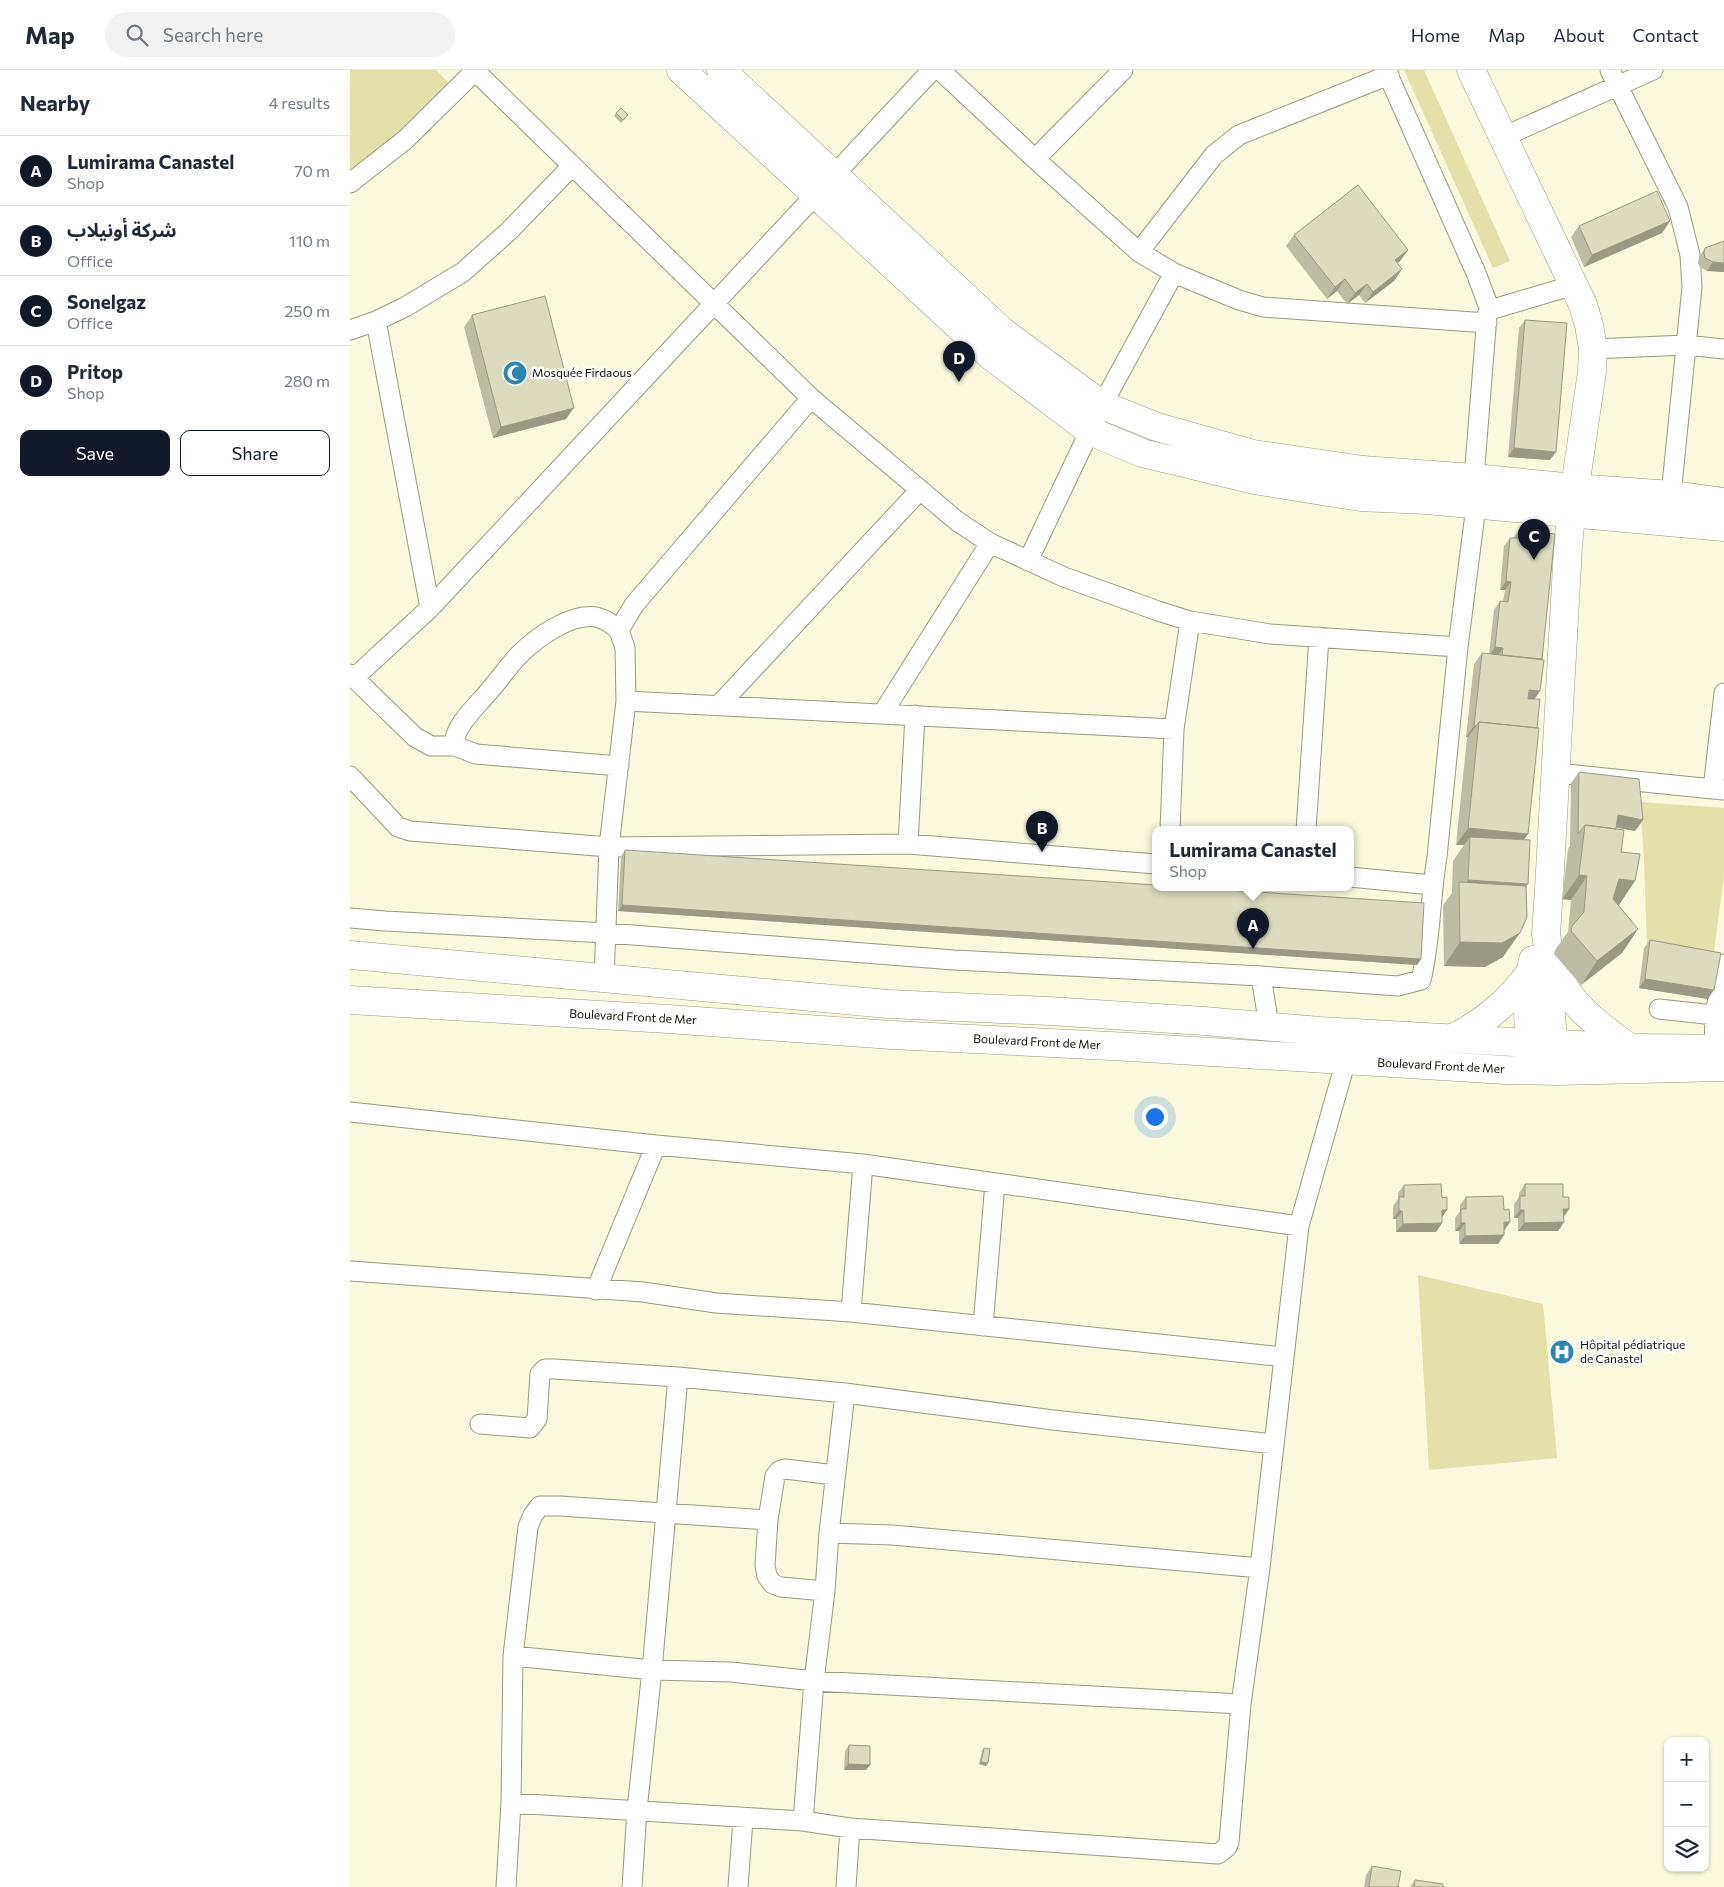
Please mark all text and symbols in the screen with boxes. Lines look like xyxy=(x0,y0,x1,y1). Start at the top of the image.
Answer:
search box xyxy=(105,12,455,57)
text: Map xyxy=(25,20,75,49)
icon: search xyxy=(123,21,151,49)
text: Search here xyxy=(163,23,263,46)
text: Home xyxy=(1411,24,1460,46)
text: Map xyxy=(1488,24,1525,46)
text: About xyxy=(1553,24,1605,46)
text: Contact xyxy=(1633,24,1699,46)
text: Nearby xyxy=(20,90,90,115)
text: 4 results xyxy=(269,93,330,112)
text: Lumirama Canastel xyxy=(67,150,235,173)
text: A xyxy=(30,161,42,180)
text: 70 m xyxy=(294,161,330,180)
text: Shop xyxy=(67,173,105,192)
text: شركة أونيلاب xyxy=(67,218,176,241)
text: B xyxy=(31,231,41,250)
text: 110 m xyxy=(289,231,330,250)
text: Office xyxy=(67,251,113,270)
text: Sonelgaz xyxy=(67,290,146,313)
text: C xyxy=(31,301,41,320)
text: 250 m xyxy=(284,301,330,320)
text: Office xyxy=(67,313,113,332)
pin: D xyxy=(943,341,975,382)
text: Pritop xyxy=(67,360,123,383)
mosque icon: Mosquée Firdaous xyxy=(502,360,528,386)
place label: Mosquée Firdaous xyxy=(532,365,632,379)
text: D xyxy=(30,371,42,390)
text: 280 m xyxy=(284,371,330,390)
text: Shop xyxy=(67,383,105,402)
button: Save xyxy=(20,430,170,476)
button: Share xyxy=(180,430,330,476)
pin: C xyxy=(1518,519,1550,560)
pin: B xyxy=(1026,811,1058,852)
popup xyxy=(1152,826,1354,891)
text: Lumirama Canastel xyxy=(1169,838,1337,861)
text: Shop xyxy=(1169,861,1207,880)
pin: A xyxy=(1237,908,1269,949)
street label: Boulevard Front de Mer xyxy=(569,1006,697,1026)
street label: Boulevard Front de Mer xyxy=(973,1031,1101,1051)
street label: Boulevard Front de Mer xyxy=(1377,1055,1505,1075)
your location xyxy=(1142,1104,1168,1130)
place label: Hôpital pédiatrique de Canastel xyxy=(1580,1337,1685,1365)
hospital icon: Hôpital pédiatrique de Canastel xyxy=(1549,1339,1575,1365)
map controls xyxy=(1664,1737,1709,1872)
button: + xyxy=(1664,1737,1709,1782)
button: − xyxy=(1664,1782,1709,1827)
button: layers xyxy=(1664,1827,1709,1872)

